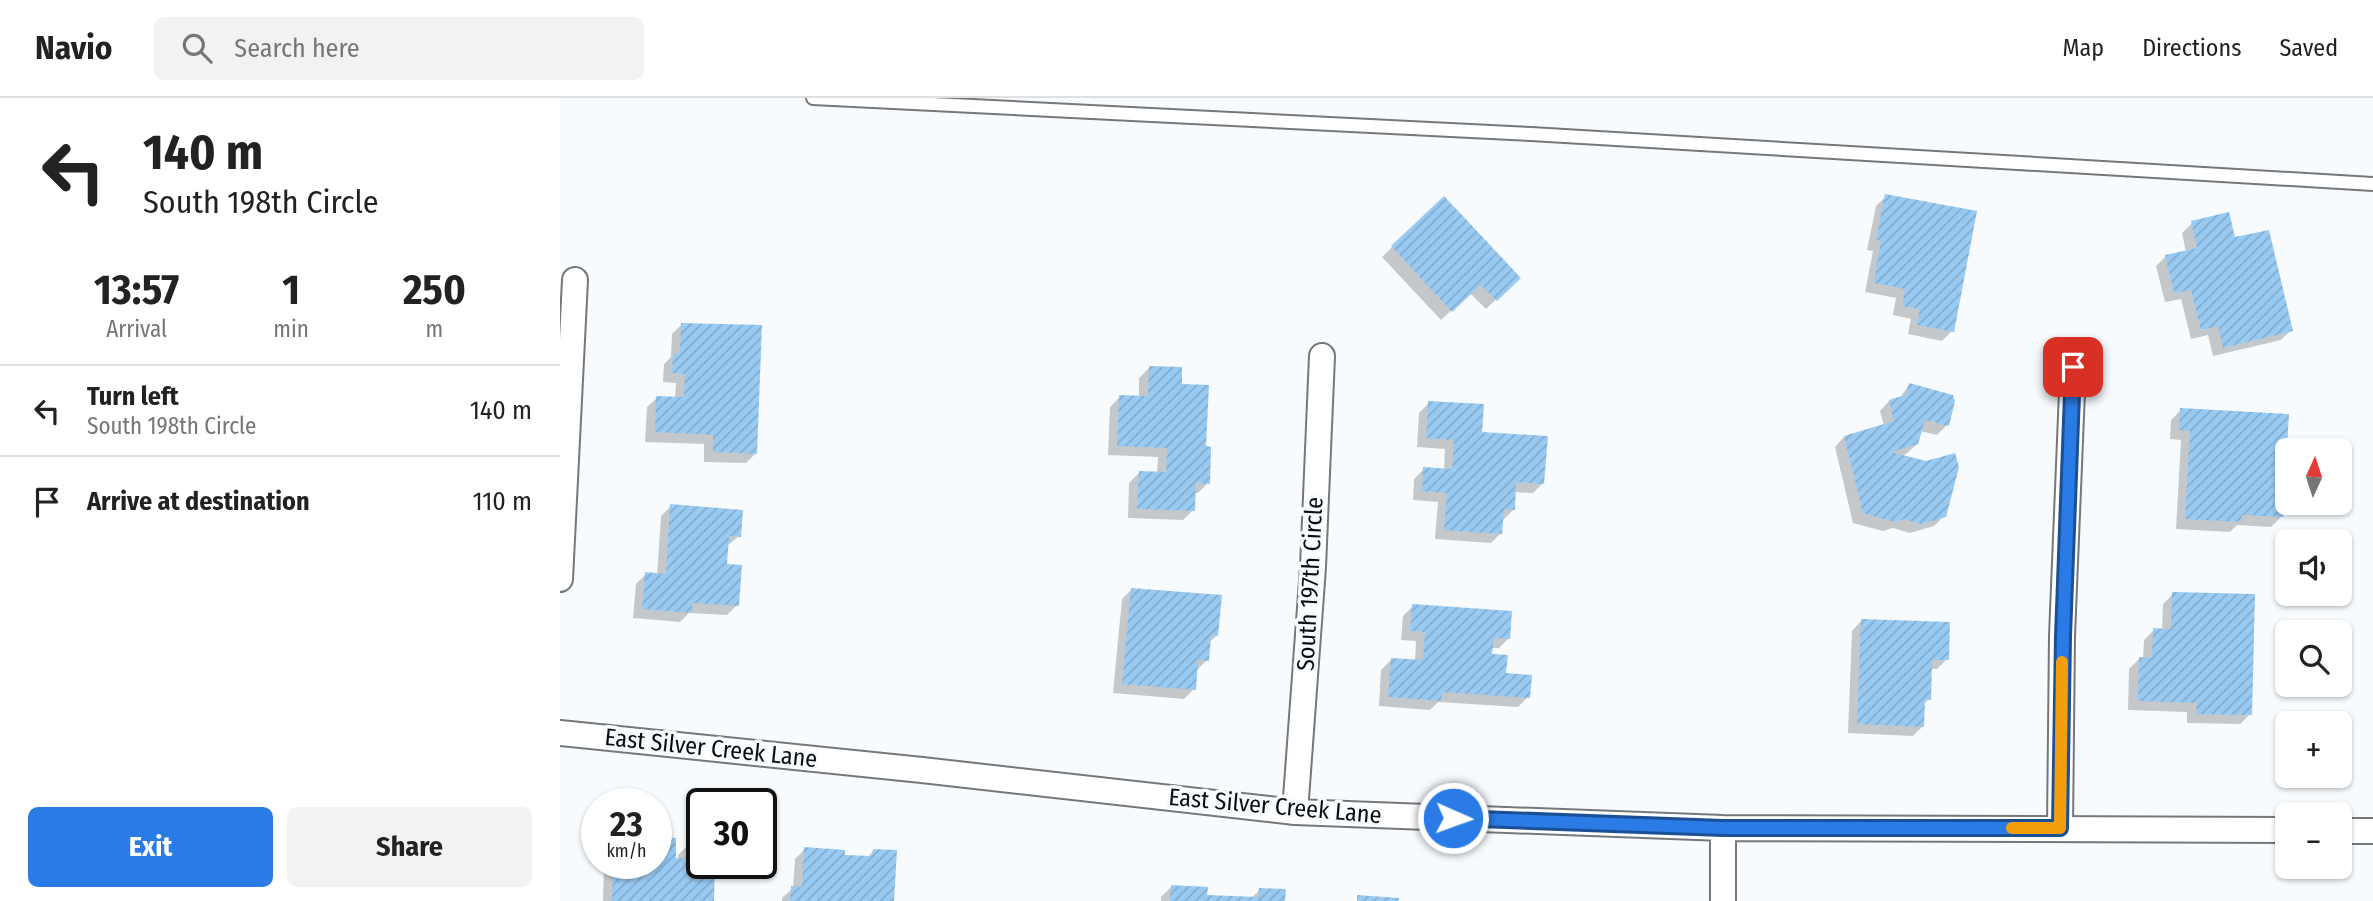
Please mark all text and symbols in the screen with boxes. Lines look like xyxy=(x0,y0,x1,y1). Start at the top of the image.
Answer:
search box xyxy=(154,17,644,80)
text: Navio xyxy=(35,28,112,68)
icon: search xyxy=(178,29,216,67)
text: Search here xyxy=(234,33,360,64)
text: Map xyxy=(2063,34,2104,62)
text: Directions xyxy=(2142,34,2241,62)
text: Saved xyxy=(2279,34,2338,62)
text: 140 m xyxy=(143,123,263,182)
icon: left xyxy=(28,126,119,217)
text: South 198th Circle xyxy=(143,183,379,221)
text: 13:57 xyxy=(94,265,179,315)
text: 1 xyxy=(282,265,300,315)
text: 250 xyxy=(403,265,466,315)
text: Arrival xyxy=(106,315,167,343)
text: min xyxy=(273,315,309,343)
text: m xyxy=(426,315,443,343)
pin xyxy=(2043,337,2103,397)
icon: arrive xyxy=(2054,348,2092,386)
text: Turn left xyxy=(87,381,179,412)
icon: left xyxy=(28,392,66,430)
text: 140 m xyxy=(470,395,532,426)
text: South 198th Circle xyxy=(87,412,256,440)
north arrow xyxy=(2275,438,2352,514)
map controls xyxy=(2275,438,2352,879)
icon: arrive xyxy=(28,483,66,521)
text: Arrive at destination xyxy=(87,486,310,517)
text: 110 m xyxy=(472,486,532,517)
street label: South 197th Circle xyxy=(1291,496,1329,672)
button: sound xyxy=(2275,529,2352,606)
button: search xyxy=(2275,620,2352,697)
button: + xyxy=(2275,711,2352,788)
street label: East Silver Creek Lane xyxy=(603,723,819,773)
position arrow xyxy=(1416,781,1490,855)
street label: East Silver Creek Lane xyxy=(1167,783,1383,829)
speed limit sign: 30 xyxy=(686,788,777,879)
button: − xyxy=(2275,802,2352,879)
text: 23 xyxy=(610,803,643,845)
button: Exit xyxy=(28,807,273,887)
button: Share xyxy=(287,807,532,887)
text: km/h xyxy=(606,840,647,862)

